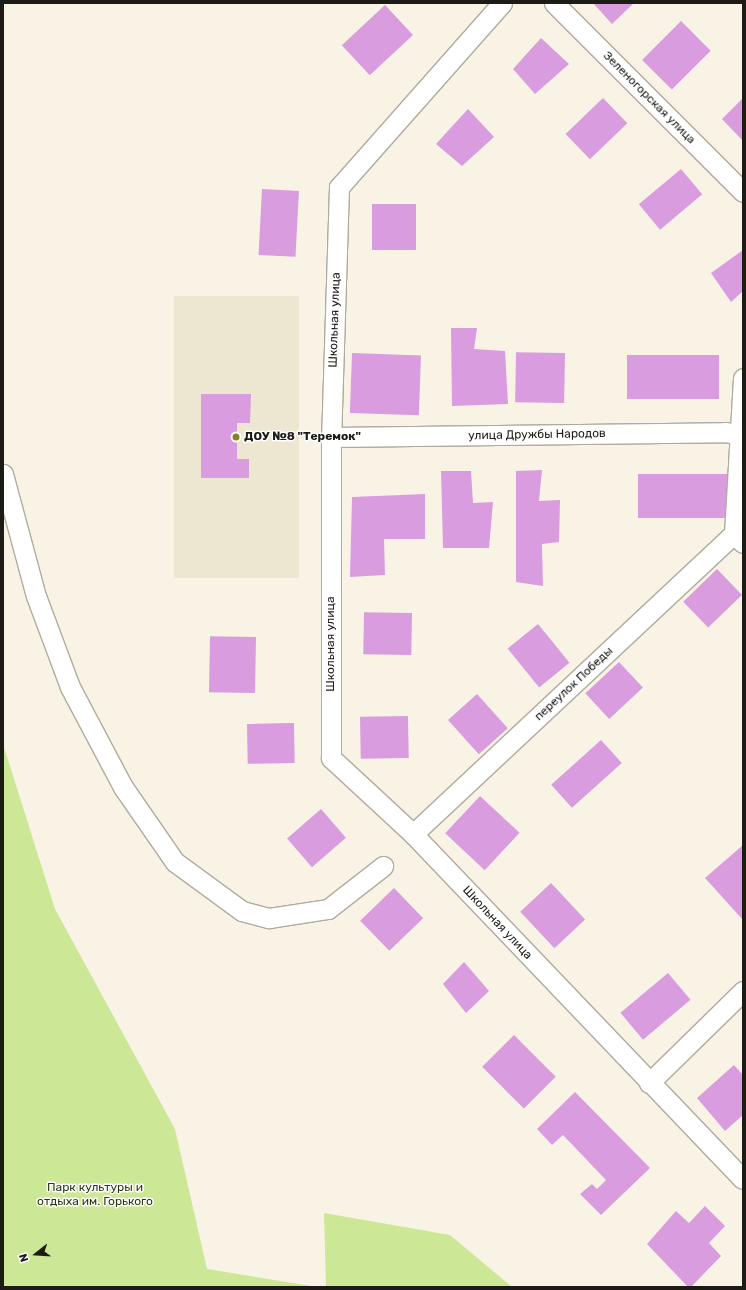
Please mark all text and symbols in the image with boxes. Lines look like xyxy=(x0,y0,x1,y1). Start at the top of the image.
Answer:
street label: Зеленогорская улица xyxy=(600,49,698,147)
street label: Школьная улица xyxy=(326,272,344,368)
street label: улица Дружбы Народов xyxy=(468,427,606,443)
place label: ДОУ №8 "Теремок" xyxy=(244,430,361,444)
marker: ДОУ №8 "Теремок" xyxy=(231,432,241,442)
street label: Школьная улица xyxy=(324,596,338,692)
street label: переулок Победы xyxy=(532,644,616,724)
street label: Школьная улица xyxy=(459,883,535,963)
park label: Парк культуры и отдыха им. Горького xyxy=(37,1181,153,1209)
north arrow xyxy=(16,1234,56,1274)
text: N xyxy=(17,1252,31,1263)

